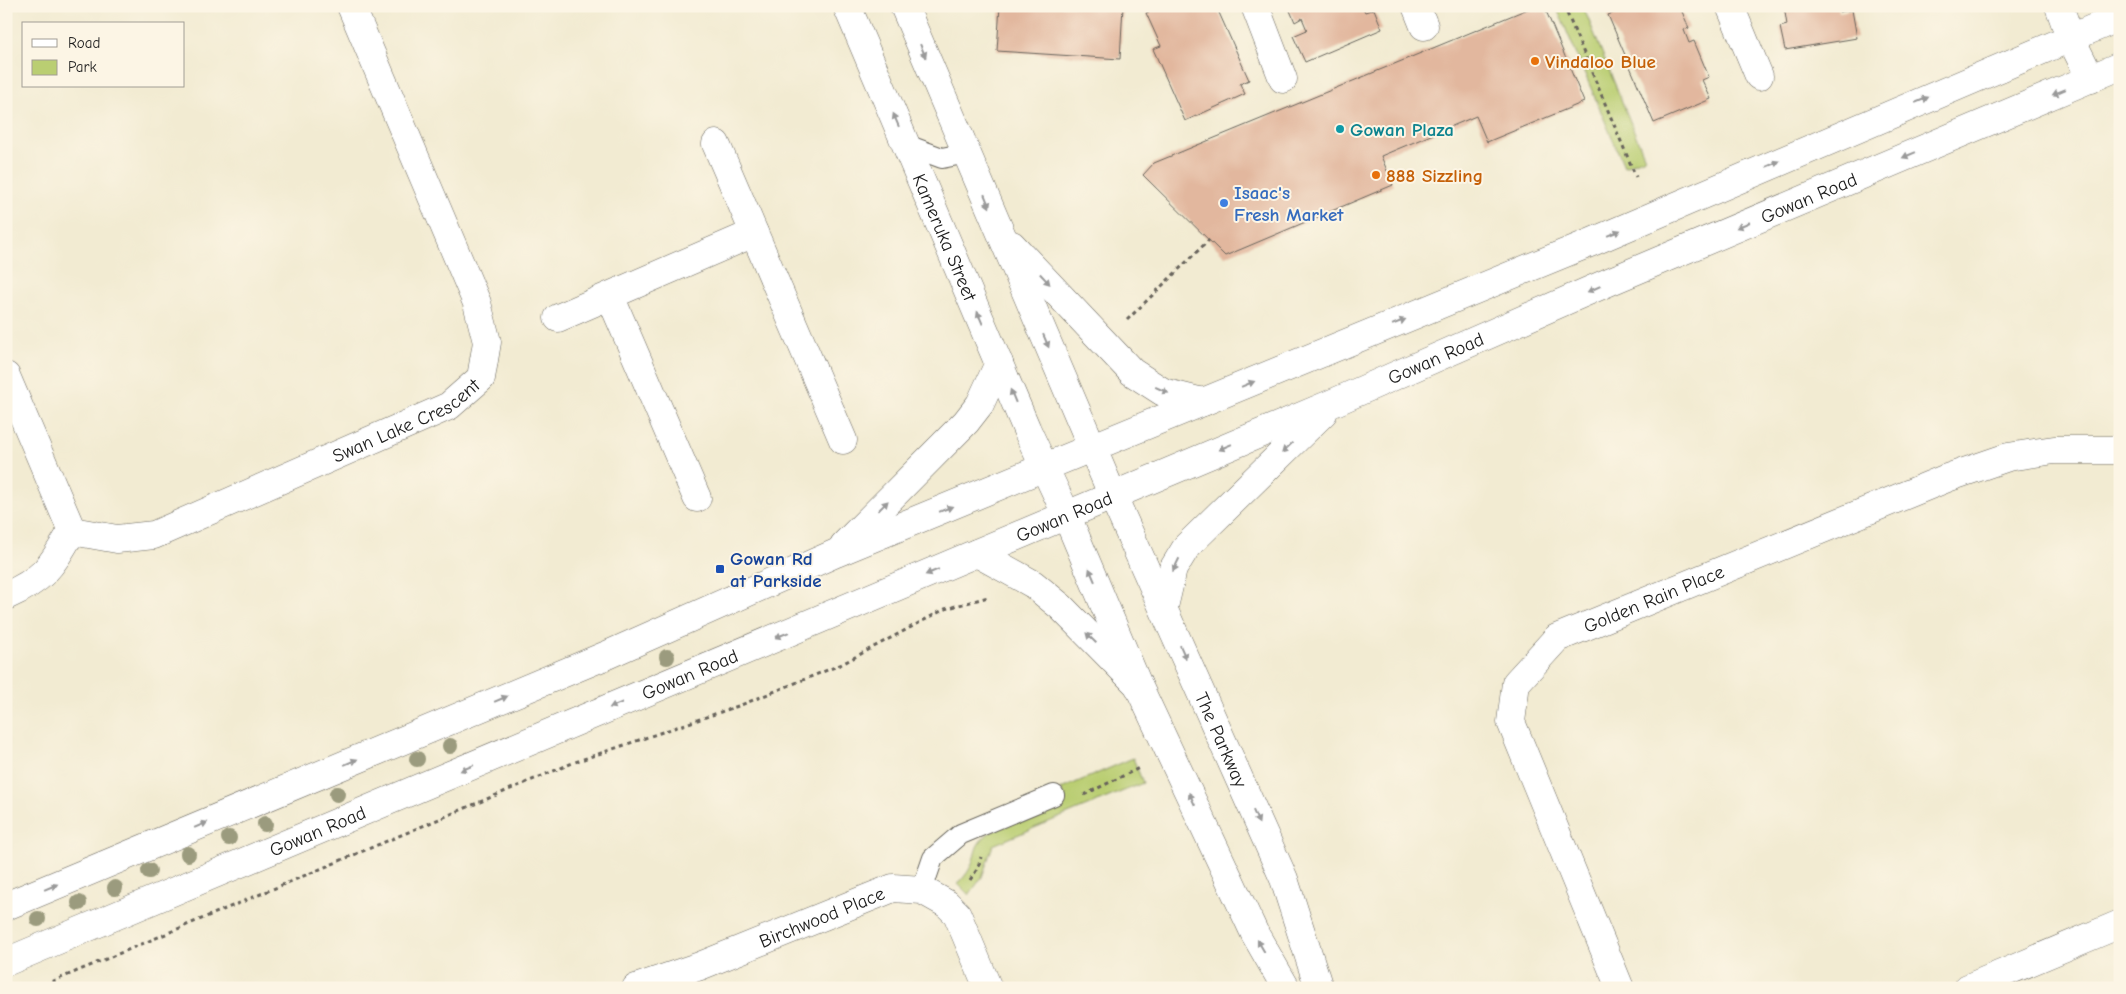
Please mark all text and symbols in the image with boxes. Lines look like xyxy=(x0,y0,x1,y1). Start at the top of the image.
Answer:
legend xyxy=(22,22,185,88)
text: Road xyxy=(68,34,100,52)
one-way arrow xyxy=(920,44,928,58)
place label: Vindaloo Blue xyxy=(1545,51,1656,73)
marker: Vindaloo Blue xyxy=(1529,55,1541,67)
text: Park xyxy=(68,58,97,76)
one-way arrow xyxy=(2052,89,2066,97)
one-way arrow xyxy=(1915,96,1929,104)
one-way arrow xyxy=(892,112,900,127)
place label: Gowan Plaza xyxy=(1350,119,1454,141)
marker: Gowan Plaza xyxy=(1334,123,1346,135)
one-way arrow xyxy=(1902,152,1916,160)
one-way arrow xyxy=(1766,160,1780,168)
place label: 888 Sizzling xyxy=(1386,165,1483,187)
street label: Gowan Road xyxy=(1758,168,1860,229)
marker: 888 Sizzling xyxy=(1370,169,1382,181)
street label: Kameruka Street xyxy=(908,171,981,305)
place label: Isaac's Fresh Market xyxy=(1234,182,1344,226)
one-way arrow xyxy=(983,194,991,209)
marker: Isaac's Fresh Market xyxy=(1218,197,1230,209)
one-way arrow xyxy=(1736,222,1750,230)
one-way arrow xyxy=(1607,228,1621,236)
one-way arrow xyxy=(1039,273,1051,285)
one-way arrow xyxy=(1587,285,1601,293)
one-way arrow xyxy=(976,311,984,325)
one-way arrow xyxy=(1392,317,1406,325)
street label: Gowan Road xyxy=(1385,328,1487,389)
one-way arrow xyxy=(1042,334,1050,348)
street label: Swan Lake Crescent xyxy=(329,374,485,468)
one-way arrow xyxy=(1241,379,1256,387)
one-way arrow xyxy=(1155,386,1170,394)
one-way arrow xyxy=(1008,389,1016,403)
one-way arrow xyxy=(1282,442,1294,454)
one-way arrow xyxy=(1218,444,1232,452)
street label: Gowan Road xyxy=(1013,487,1116,547)
one-way arrow xyxy=(877,501,889,513)
one-way arrow xyxy=(939,504,953,512)
place label: Gowan Rd at Parkside xyxy=(730,548,822,592)
one-way arrow xyxy=(1172,558,1180,572)
street label: Golden Rain Place xyxy=(1580,561,1727,638)
marker: Gowan Rd at Parkside xyxy=(714,563,726,575)
one-way arrow xyxy=(924,568,939,576)
one-way arrow xyxy=(1088,568,1096,582)
one-way arrow xyxy=(775,632,789,640)
one-way arrow xyxy=(1086,632,1098,644)
street label: Gowan Road xyxy=(639,645,742,705)
one-way arrow xyxy=(1180,645,1188,659)
street label: The Parkway xyxy=(1190,689,1252,791)
one-way arrow xyxy=(494,694,508,702)
one-way arrow xyxy=(608,701,623,709)
one-way arrow xyxy=(344,757,358,765)
one-way arrow xyxy=(459,765,474,772)
one-way arrow xyxy=(1187,792,1195,806)
street label: Gowan Road xyxy=(266,802,369,862)
one-way arrow xyxy=(1252,810,1260,824)
one-way arrow xyxy=(194,820,208,828)
one-way arrow xyxy=(44,883,58,891)
street label: Birchwood Place xyxy=(756,883,888,953)
one-way arrow xyxy=(1257,938,1265,953)

